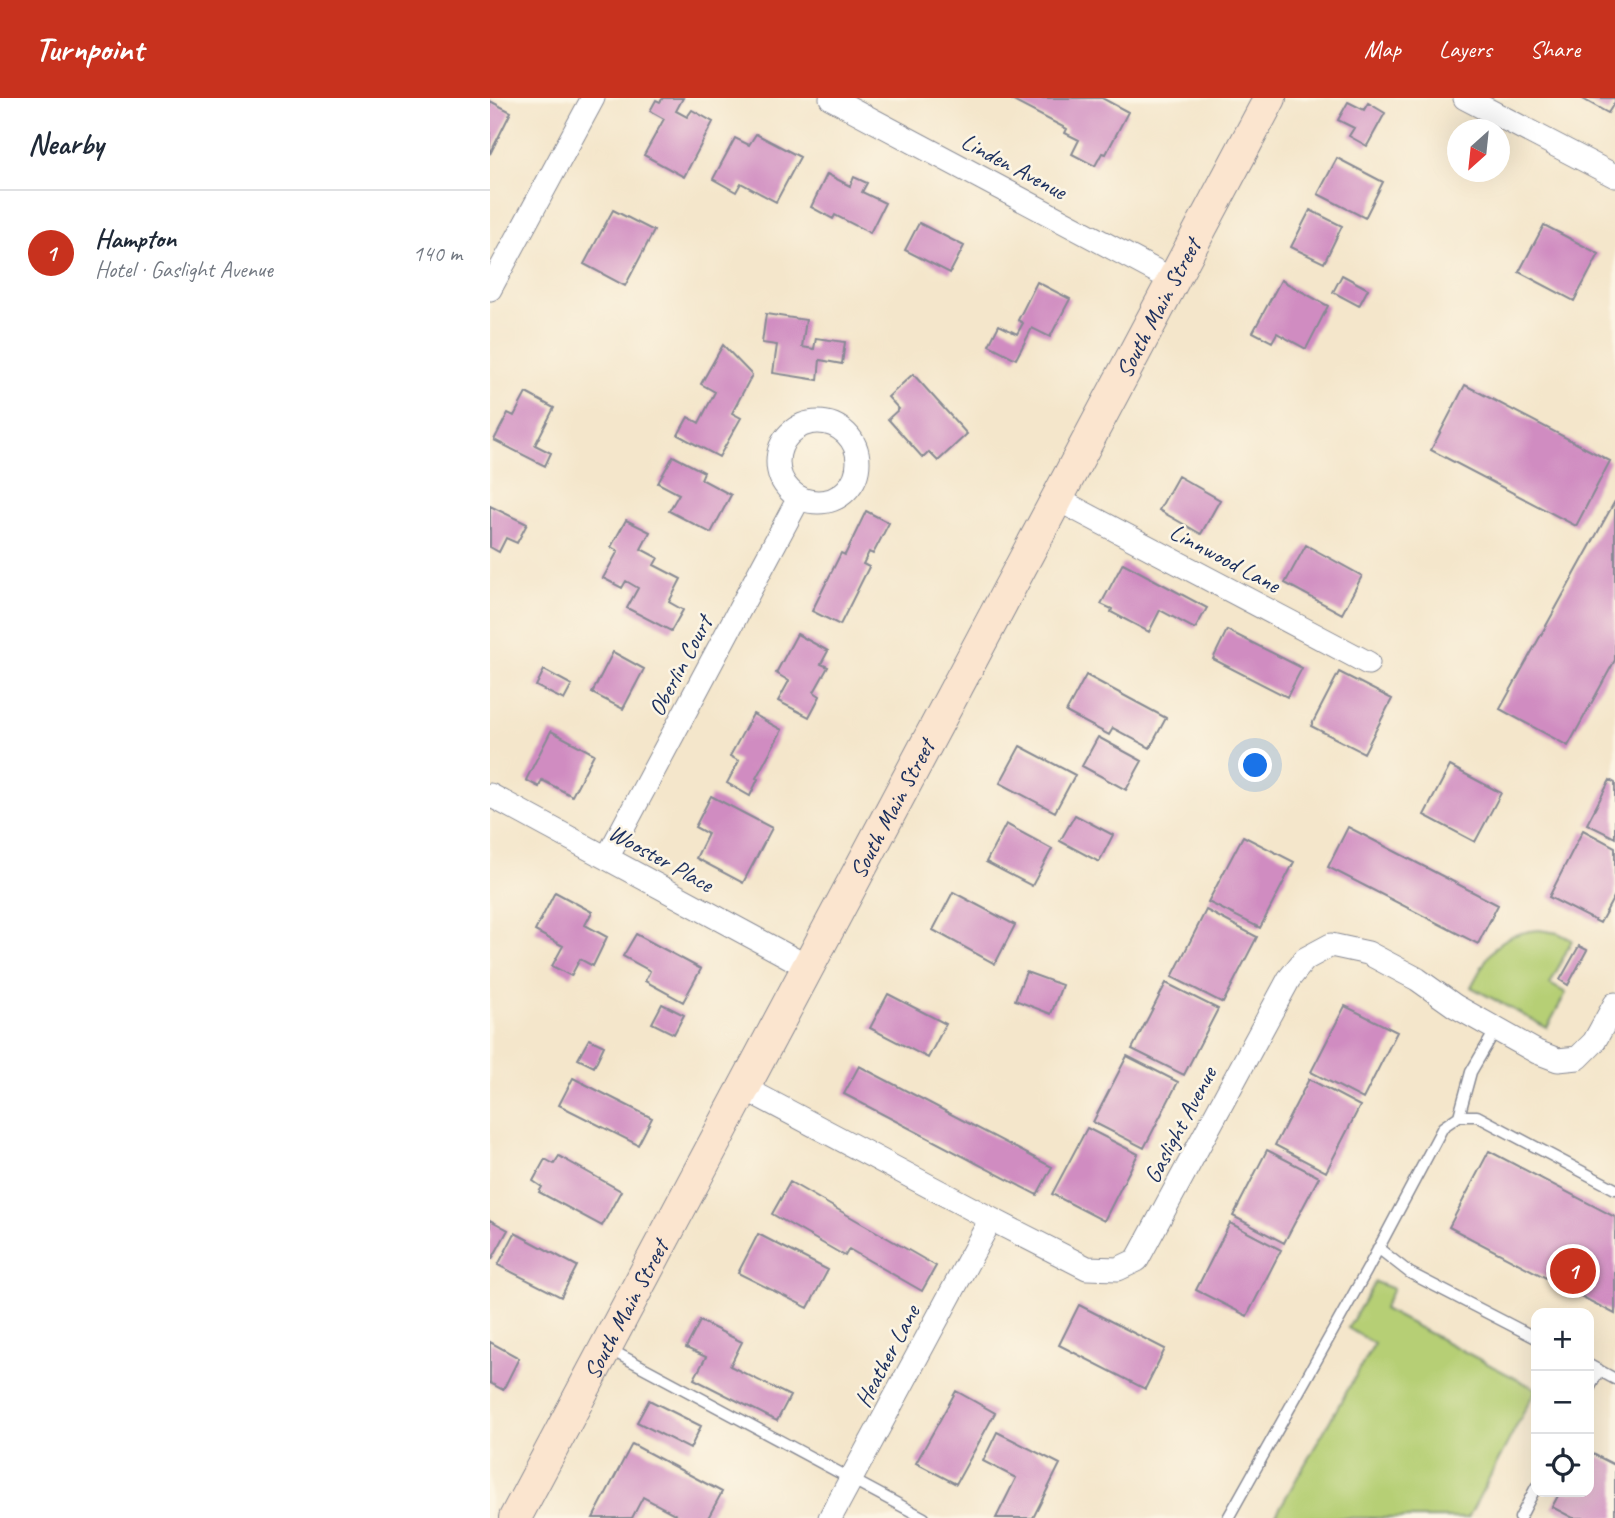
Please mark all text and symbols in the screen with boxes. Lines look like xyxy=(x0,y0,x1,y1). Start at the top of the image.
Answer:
text: Turnpoint xyxy=(35,28,143,70)
text: Map xyxy=(1364,34,1401,64)
text: Layers xyxy=(1439,34,1492,64)
text: Share xyxy=(1530,34,1580,64)
north arrow xyxy=(1447,119,1510,182)
text: Nearby xyxy=(28,125,104,163)
street label: Linden Avenue xyxy=(956,126,1074,207)
text: Hampton xyxy=(95,222,176,255)
street label: South Main Street xyxy=(1109,231,1209,383)
text: 1 xyxy=(46,239,56,268)
text: 140 m xyxy=(413,239,462,268)
text: Hotel · Gaslight Avenue xyxy=(95,255,273,284)
street label: Linnwood Lane xyxy=(1165,516,1287,601)
street label: Oberlin Court xyxy=(641,608,720,721)
street label: South Main Street xyxy=(843,732,943,884)
your location xyxy=(1238,748,1272,782)
street label: Wooster Place xyxy=(604,817,720,900)
street label: Gaslight Avenue xyxy=(1137,1060,1224,1188)
street label: South Main Street xyxy=(577,1232,676,1384)
pin: 1 xyxy=(1550,1245,1596,1297)
street label: Heather Lane xyxy=(848,1298,927,1412)
map controls xyxy=(1531,1308,1594,1497)
button: + xyxy=(1531,1308,1594,1371)
button: − xyxy=(1531,1371,1594,1434)
button: locate xyxy=(1531,1434,1594,1497)

